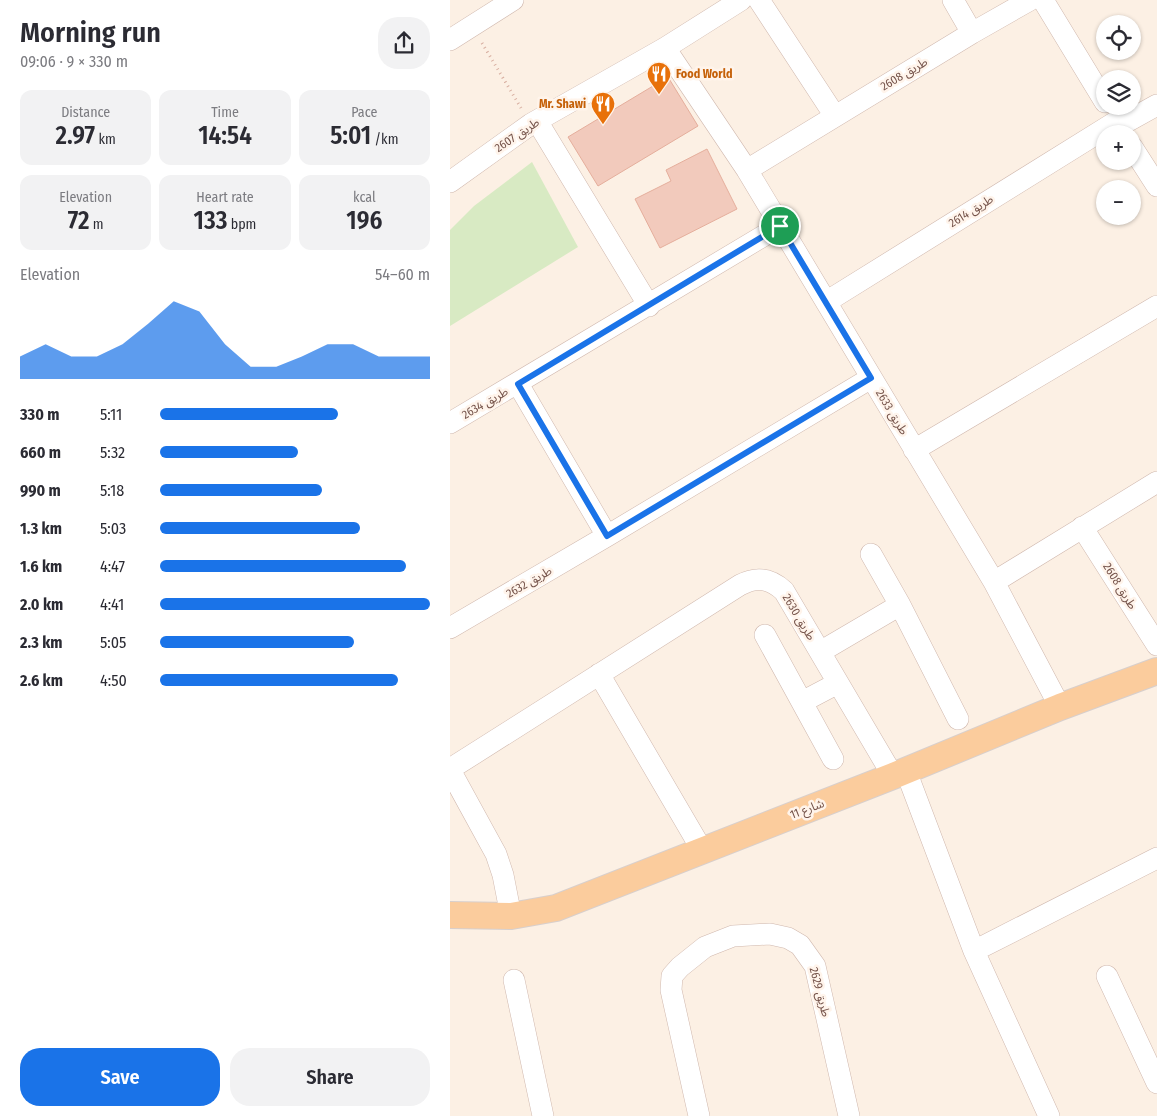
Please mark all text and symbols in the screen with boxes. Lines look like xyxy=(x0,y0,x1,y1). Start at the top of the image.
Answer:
map controls xyxy=(1096,15,1141,225)
button: locate xyxy=(1096,15,1141,60)
text: Morning run xyxy=(20,16,161,49)
button: share xyxy=(378,17,430,69)
text: 09:06 · 9 × 330 m xyxy=(20,52,128,71)
street label: طريق 2608 xyxy=(878,55,930,94)
restaurant icon: Food World xyxy=(646,61,672,95)
place label: Food World xyxy=(676,67,732,81)
button: layers xyxy=(1096,70,1141,115)
restaurant icon: Mr. Shawi xyxy=(590,91,616,125)
place label: Mr. Shawi xyxy=(539,97,586,111)
text: Distance xyxy=(61,104,110,121)
text: Time xyxy=(211,104,239,121)
text: Pace xyxy=(351,104,377,121)
street label: طريق 2607 xyxy=(492,115,543,156)
text: 2.97 xyxy=(56,121,95,151)
text: 14:54 xyxy=(198,121,252,151)
text: 5:01 xyxy=(330,121,371,151)
button: + xyxy=(1096,125,1141,170)
text: km xyxy=(95,131,116,148)
text: /km xyxy=(371,131,398,148)
button: − xyxy=(1096,180,1141,225)
text: Elevation xyxy=(59,189,112,206)
text: Heart rate xyxy=(196,189,254,206)
text: kcal xyxy=(353,189,376,206)
street label: طريق 2614 xyxy=(946,192,996,231)
pin xyxy=(759,205,801,247)
text: 72 xyxy=(68,206,90,236)
text: 133 xyxy=(194,206,227,236)
text: 196 xyxy=(346,206,382,236)
icon: arrive xyxy=(766,212,794,240)
text: m xyxy=(90,216,104,233)
text: bpm xyxy=(227,216,256,233)
text: Elevation xyxy=(20,265,80,284)
text: 54–60 m xyxy=(375,265,430,284)
street label: طريق 2634 xyxy=(459,384,511,423)
street label: طريق 2633 xyxy=(872,387,911,438)
text: 330 m xyxy=(20,405,59,424)
text: 5:11 xyxy=(100,405,122,424)
text: 660 m xyxy=(20,443,61,462)
text: 5:32 xyxy=(100,443,125,462)
text: 990 m xyxy=(20,481,61,500)
text: 5:18 xyxy=(100,481,124,500)
text: 1.3 km xyxy=(20,519,62,538)
text: 5:03 xyxy=(100,519,126,538)
text: 1.6 km xyxy=(20,557,62,576)
text: 4:47 xyxy=(100,557,125,576)
street label: طريق 2608 xyxy=(1099,560,1140,612)
street label: طريق 2632 xyxy=(504,563,555,602)
street label: طريق 2630 xyxy=(779,591,818,643)
text: 2.0 km xyxy=(20,595,63,614)
text: 4:41 xyxy=(100,595,124,614)
text: 2.3 km xyxy=(20,633,63,652)
text: 5:05 xyxy=(100,633,126,652)
text: 2.6 km xyxy=(20,671,63,690)
text: 4:50 xyxy=(100,671,127,690)
street label: شارع 11 xyxy=(788,796,827,824)
street label: طريق 2629 xyxy=(806,966,833,1019)
button: Save xyxy=(20,1048,220,1106)
button: Share xyxy=(230,1048,430,1106)

